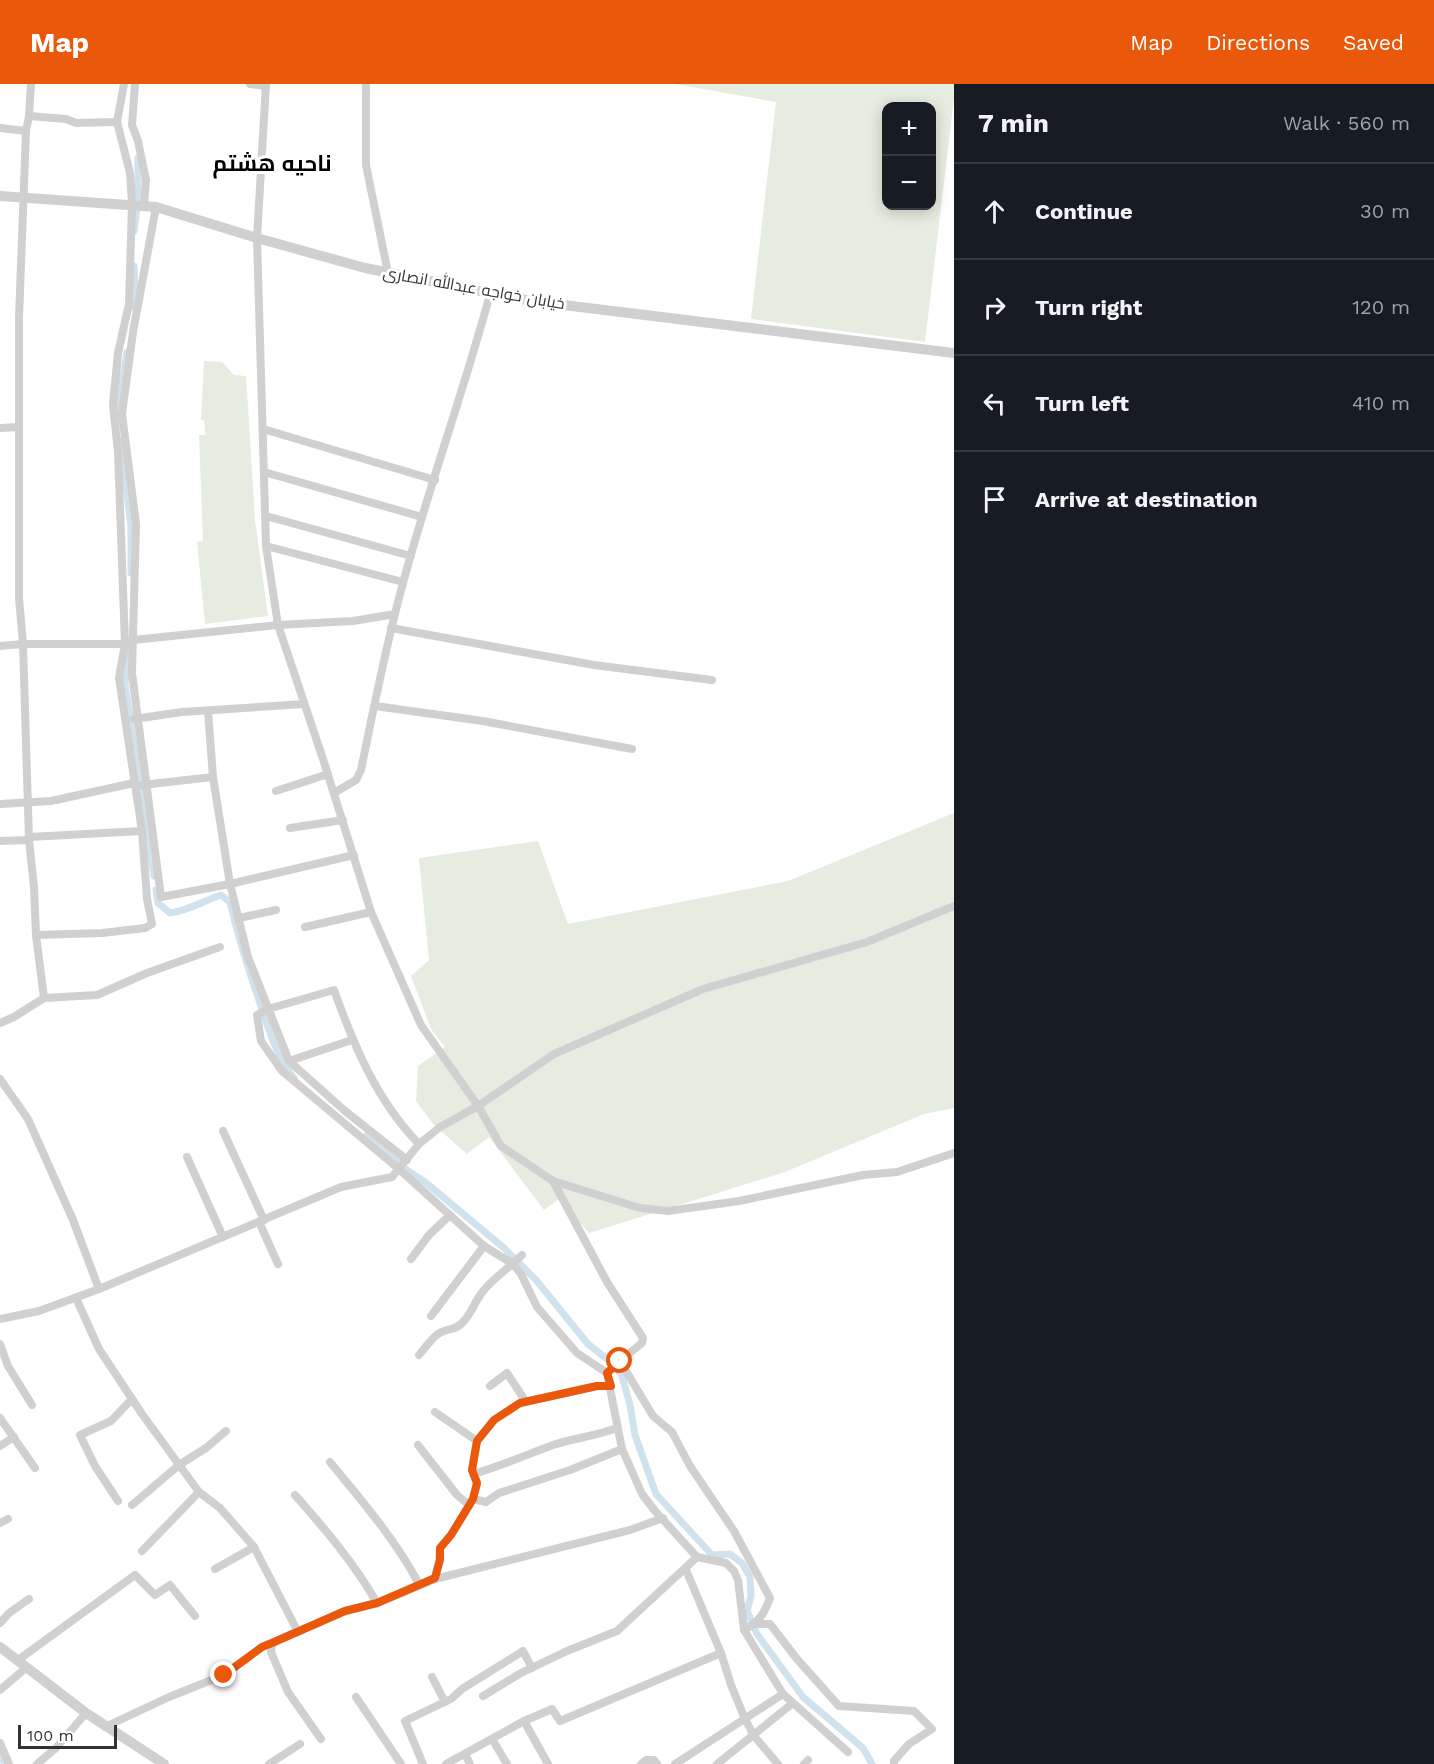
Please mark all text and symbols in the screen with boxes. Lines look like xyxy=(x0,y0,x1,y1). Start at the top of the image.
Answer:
text: Map xyxy=(30,26,89,59)
text: Map xyxy=(1130,30,1173,55)
text: Directions xyxy=(1206,30,1310,55)
text: Saved xyxy=(1343,30,1404,55)
map controls xyxy=(882,102,936,210)
button: + xyxy=(882,102,936,156)
text: 7 min xyxy=(978,108,1049,138)
text: Walk · 560 m xyxy=(1283,111,1410,135)
district label: ناحیه هشتم xyxy=(212,151,332,179)
button: − xyxy=(882,156,936,210)
icon: ahead xyxy=(978,195,1011,228)
text: Continue xyxy=(1035,199,1133,224)
text: 30 m xyxy=(1360,199,1410,223)
street label: خیابان خواجه عبدالله انصاری xyxy=(381,262,567,314)
icon: right xyxy=(978,291,1011,324)
text: Turn right xyxy=(1035,295,1142,320)
text: 120 m xyxy=(1352,295,1410,319)
icon: left xyxy=(978,387,1011,420)
text: Turn left xyxy=(1035,391,1129,416)
text: 410 m xyxy=(1352,391,1410,415)
icon: arrive xyxy=(978,483,1011,516)
text: Arrive at destination xyxy=(1035,487,1258,512)
route start xyxy=(606,1347,632,1373)
route end xyxy=(210,1661,236,1687)
scale bar xyxy=(18,1722,117,1750)
text: 100 m xyxy=(27,1726,74,1745)

